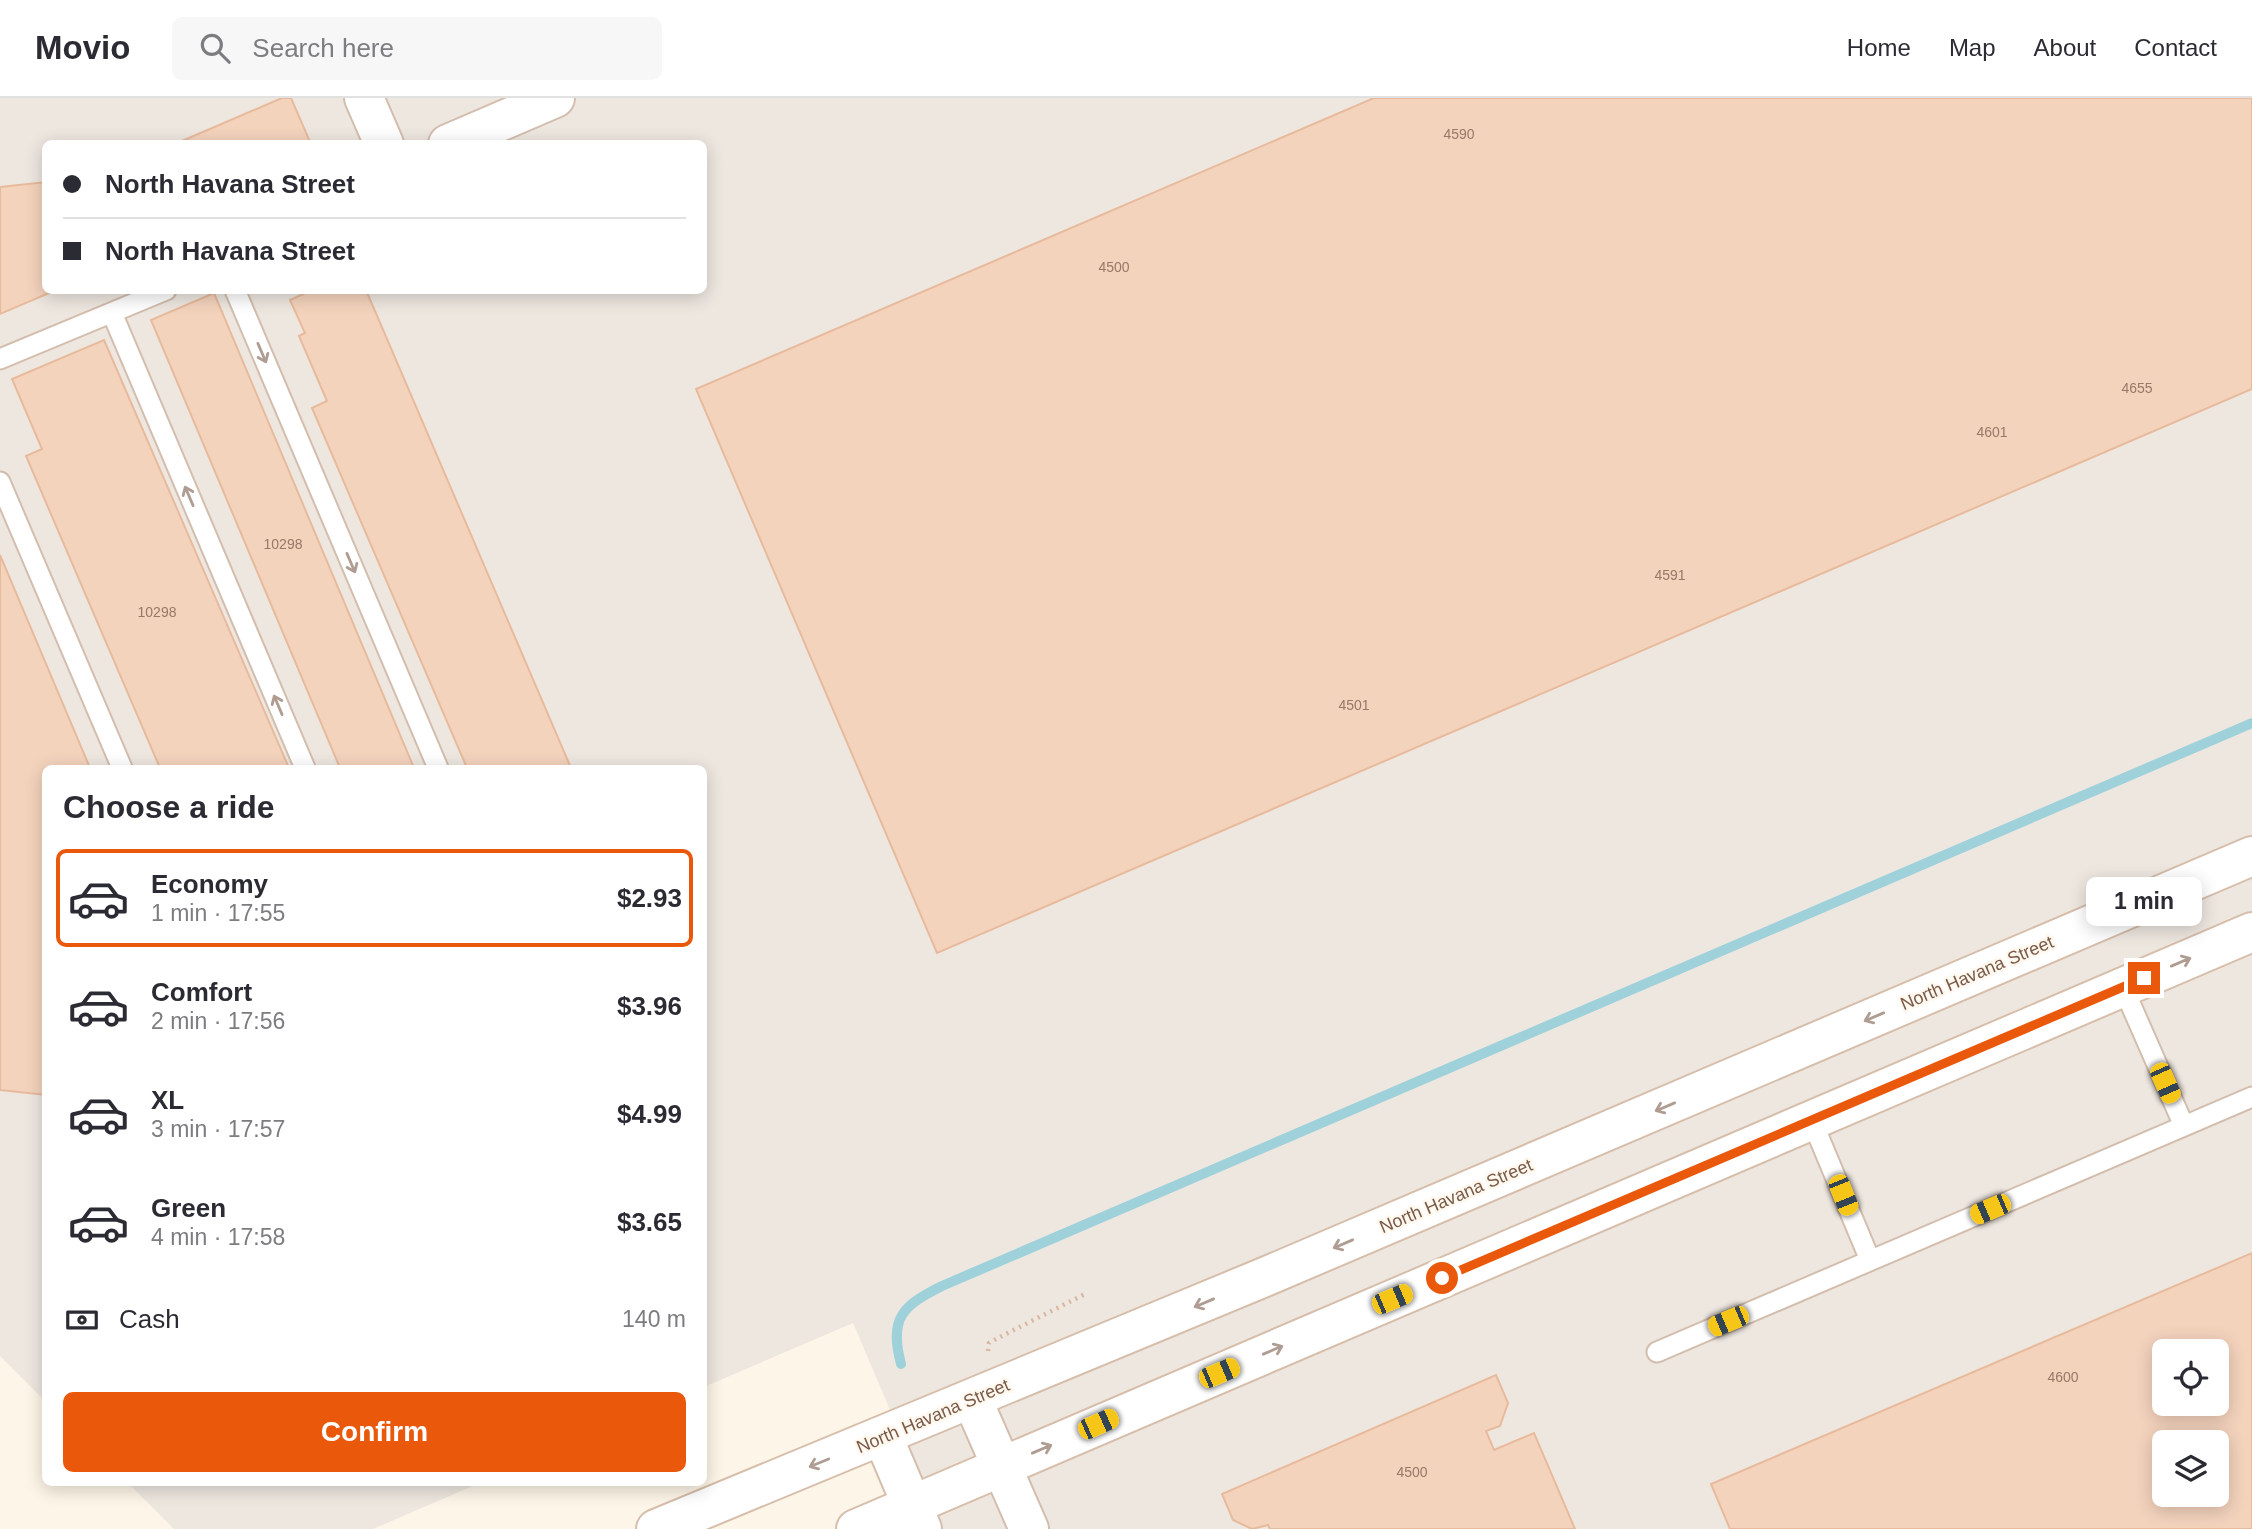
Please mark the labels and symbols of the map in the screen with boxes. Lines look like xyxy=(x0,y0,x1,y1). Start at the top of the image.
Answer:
house number: 4590 xyxy=(1443,126,1475,142)
house number: 4500 xyxy=(1098,259,1130,275)
one-way arrow xyxy=(256,342,269,364)
house number: 4655 xyxy=(2121,380,2153,396)
house number: 4601 xyxy=(1976,424,2008,440)
one-way arrow xyxy=(182,486,195,507)
house number: 10298 xyxy=(264,536,303,552)
one-way arrow xyxy=(345,551,358,573)
house number: 4591 xyxy=(1654,567,1686,583)
house number: 10298 xyxy=(138,604,177,620)
one-way arrow xyxy=(271,695,284,717)
house number: 4501 xyxy=(1338,697,1370,713)
callout: 1 min xyxy=(2086,876,2202,926)
street label: North Havana Street xyxy=(1898,932,2056,1014)
one-way arrow xyxy=(2170,955,2191,968)
route end xyxy=(2128,962,2160,994)
one-way arrow xyxy=(1864,1011,1885,1024)
car xyxy=(2147,1060,2184,1106)
one-way arrow xyxy=(1654,1101,1676,1114)
street label: North Havana Street xyxy=(1377,1155,1535,1237)
car xyxy=(1826,1172,1861,1218)
car xyxy=(1967,1191,2014,1227)
one-way arrow xyxy=(1332,1238,1354,1251)
route start xyxy=(1426,1262,1458,1294)
car xyxy=(1369,1281,1416,1317)
one-way arrow xyxy=(1194,1297,1215,1310)
car xyxy=(1705,1303,1752,1339)
one-way arrow xyxy=(1262,1342,1283,1355)
car xyxy=(1196,1355,1243,1391)
house number: 4600 xyxy=(2047,1369,2079,1385)
street label: North Havana Street xyxy=(854,1375,1012,1457)
car xyxy=(1075,1406,1122,1442)
one-way arrow xyxy=(1030,1442,1052,1455)
one-way arrow xyxy=(809,1457,831,1470)
house number: 4500 xyxy=(1396,1464,1428,1480)

